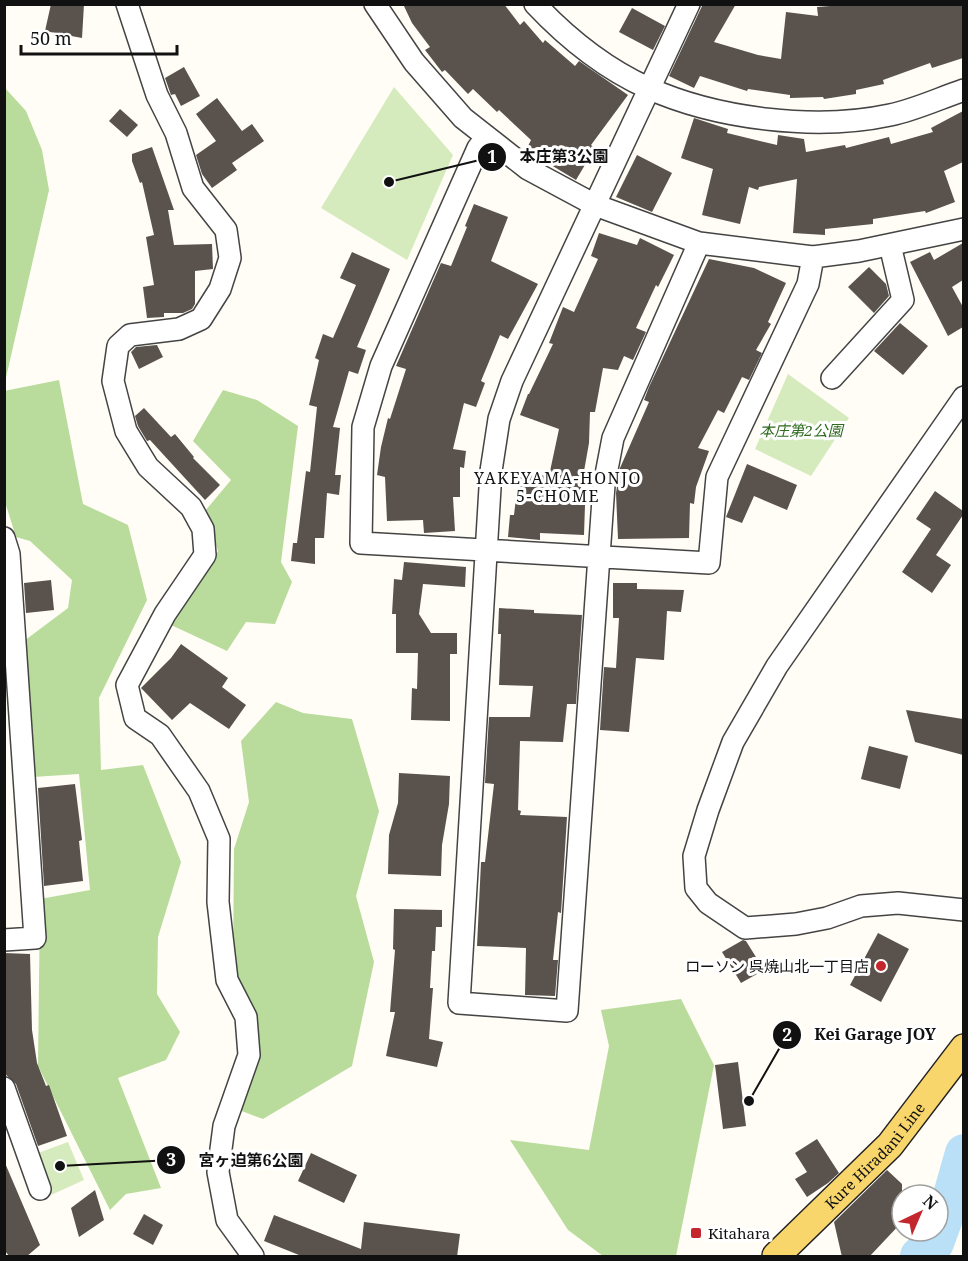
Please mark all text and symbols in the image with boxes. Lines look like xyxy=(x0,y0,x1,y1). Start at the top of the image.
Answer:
scale bar xyxy=(21,18,177,56)
text: 50 m xyxy=(30,26,72,50)
callout: 本庄第3公園 xyxy=(477,140,620,174)
text: 1 xyxy=(487,144,497,168)
text: 本庄第3公園 xyxy=(519,145,609,167)
park label: 本庄第2公園 xyxy=(759,420,845,440)
district label: YAKEYAMA-HONJO 5-CHOME xyxy=(473,467,642,507)
place label: ローソン 呉焼山北一丁目店 xyxy=(685,956,869,976)
marker: ローソン 呉焼山北一丁目店 xyxy=(874,959,888,973)
callout: Kei Garage JOY xyxy=(772,1018,947,1052)
text: 2 xyxy=(782,1022,792,1046)
text: Kei Garage JOY xyxy=(814,1023,937,1045)
street label: Kure Hiradani Line xyxy=(820,1098,929,1213)
callout: 宮ヶ迫第6公園 xyxy=(156,1143,315,1177)
text: 3 xyxy=(166,1147,176,1171)
text: 宮ヶ迫第6公園 xyxy=(198,1149,304,1171)
north arrow xyxy=(890,1183,950,1243)
text: N xyxy=(918,1190,943,1215)
place label: Kitahara xyxy=(708,1223,770,1243)
marker: Kitahara xyxy=(689,1226,703,1240)

